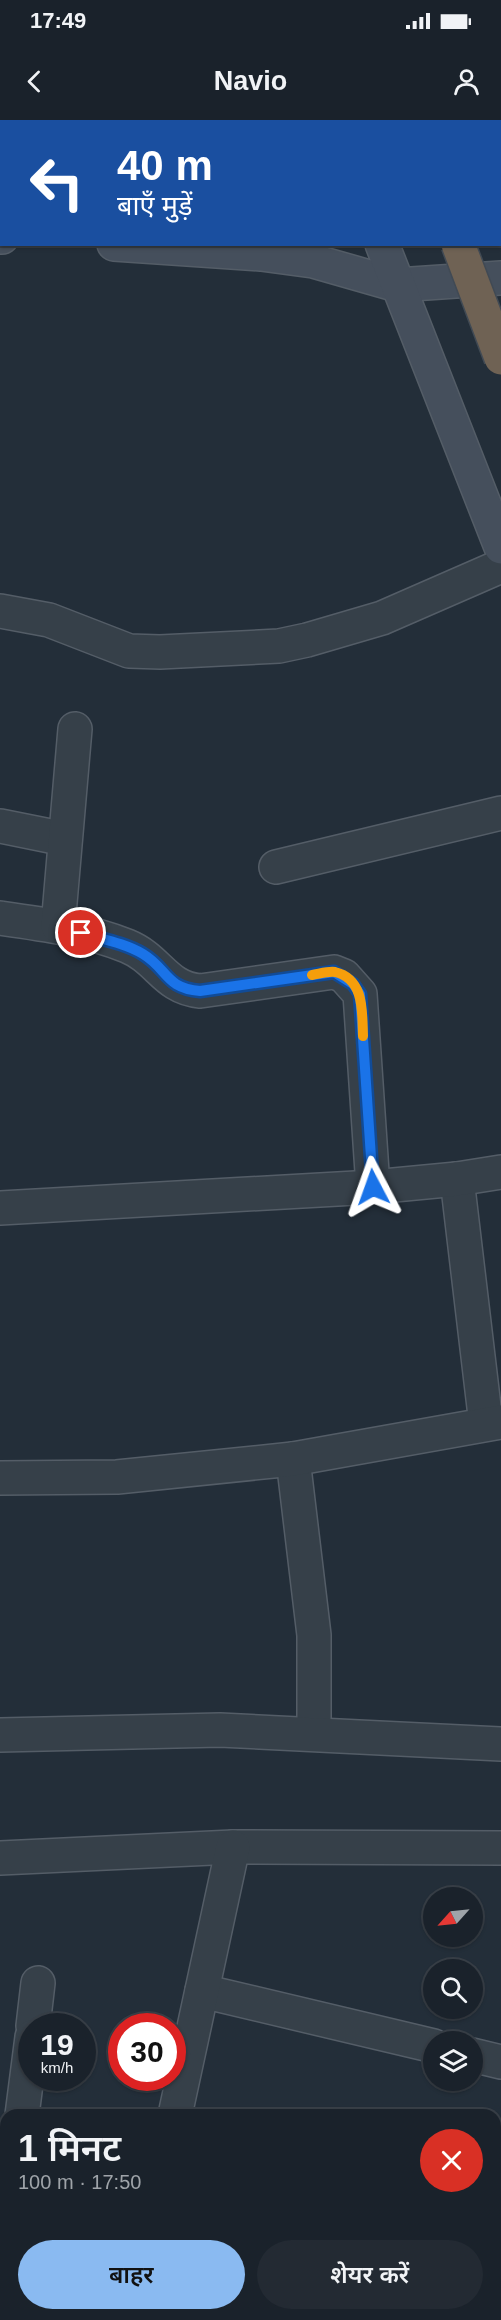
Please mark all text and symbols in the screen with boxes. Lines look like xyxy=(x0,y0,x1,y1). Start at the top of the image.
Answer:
text: 17:49 xyxy=(30,8,86,33)
icon: back xyxy=(18,65,51,98)
icon: person xyxy=(450,65,483,98)
text: Navio xyxy=(214,66,287,96)
text: 40 m xyxy=(117,142,213,189)
icon: left xyxy=(18,144,96,222)
text: बाएँ मुड़ें xyxy=(117,191,192,221)
pin xyxy=(55,907,106,958)
icon: arrive xyxy=(64,916,97,949)
position arrow xyxy=(341,1155,405,1219)
north arrow xyxy=(423,1887,483,1947)
map controls xyxy=(423,1887,483,2091)
button: search xyxy=(423,1959,483,2019)
speed limit sign: 30 xyxy=(108,2013,186,2091)
text: 19 xyxy=(40,2028,74,2061)
button: layers xyxy=(423,2031,483,2091)
text: km/h xyxy=(41,2059,73,2076)
text: 1 मिनट xyxy=(18,2128,121,2169)
button: close xyxy=(420,2129,483,2192)
text: 100 m · 17:50 xyxy=(18,2171,141,2193)
button: बाहर xyxy=(18,2240,245,2309)
button: शेयर करें xyxy=(257,2240,483,2309)

